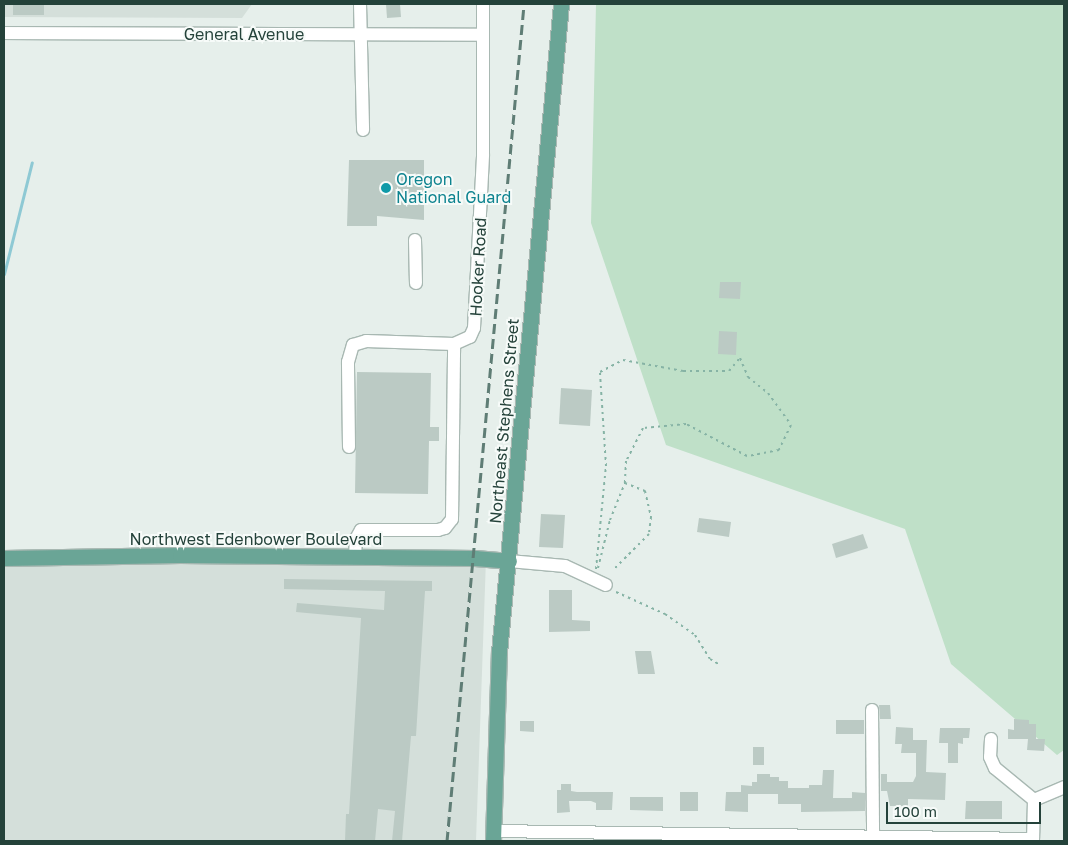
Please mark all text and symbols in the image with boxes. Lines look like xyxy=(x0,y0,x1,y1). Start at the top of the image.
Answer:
street label: General Avenue xyxy=(184,24,304,44)
place label: Oregon National Guard xyxy=(396,169,511,207)
marker: Oregon National Guard xyxy=(380,182,392,194)
street label: Hooker Road xyxy=(466,217,490,317)
street label: Northeast Stephens Street xyxy=(485,318,523,524)
street label: Northwest Edenbower Boulevard xyxy=(130,529,382,549)
scale bar xyxy=(888,792,1043,824)
text: 100 m xyxy=(894,802,937,820)

